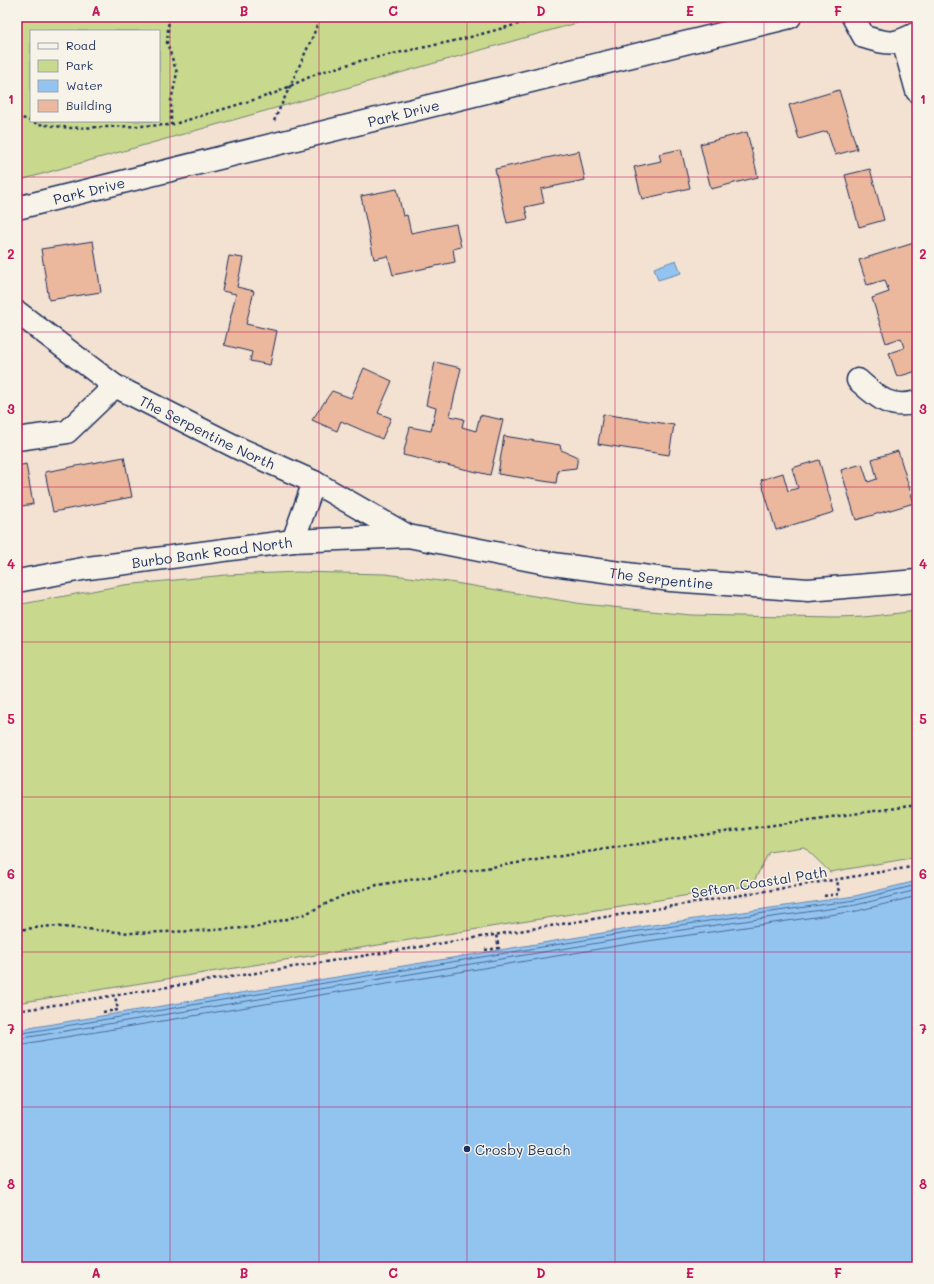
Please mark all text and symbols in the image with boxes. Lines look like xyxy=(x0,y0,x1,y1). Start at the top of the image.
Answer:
text: A xyxy=(91,2,101,19)
text: B xyxy=(240,2,249,19)
text: C xyxy=(388,2,398,19)
text: D xyxy=(536,2,546,19)
text: E xyxy=(686,2,694,19)
text: F xyxy=(834,2,842,19)
legend xyxy=(30,30,160,122)
text: Road xyxy=(66,37,96,53)
text: Park xyxy=(66,57,93,73)
text: Water xyxy=(66,77,103,93)
text: 1 xyxy=(8,90,14,107)
text: 1 xyxy=(920,90,926,107)
street label: Park Drive xyxy=(366,95,441,131)
text: Building xyxy=(66,97,112,113)
street label: Park Drive xyxy=(51,172,127,208)
text: 2 xyxy=(7,245,15,262)
text: 2 xyxy=(919,245,927,262)
street label: The Serpentine North xyxy=(136,391,278,473)
text: 3 xyxy=(7,400,15,417)
text: 3 xyxy=(919,400,927,417)
street label: Burbo Bank Road North xyxy=(130,532,293,572)
text: 4 xyxy=(7,555,15,572)
text: 4 xyxy=(919,555,927,572)
street label: The Serpentine xyxy=(608,562,714,593)
text: 5 xyxy=(7,710,15,727)
text: 5 xyxy=(919,710,927,727)
street label: Sefton Coastal Path xyxy=(690,862,828,902)
text: 6 xyxy=(7,865,15,882)
text: 6 xyxy=(919,865,927,882)
text: 7 xyxy=(7,1020,15,1037)
text: 7 xyxy=(919,1020,927,1037)
place label: Crosby Beach xyxy=(475,1140,570,1159)
marker: Crosby Beach xyxy=(462,1144,472,1154)
text: 8 xyxy=(7,1175,15,1192)
text: 8 xyxy=(919,1175,927,1192)
text: A xyxy=(91,1264,101,1281)
text: B xyxy=(240,1264,249,1281)
text: C xyxy=(388,1264,398,1281)
text: D xyxy=(536,1264,546,1281)
text: E xyxy=(686,1264,694,1281)
text: F xyxy=(834,1264,842,1281)

